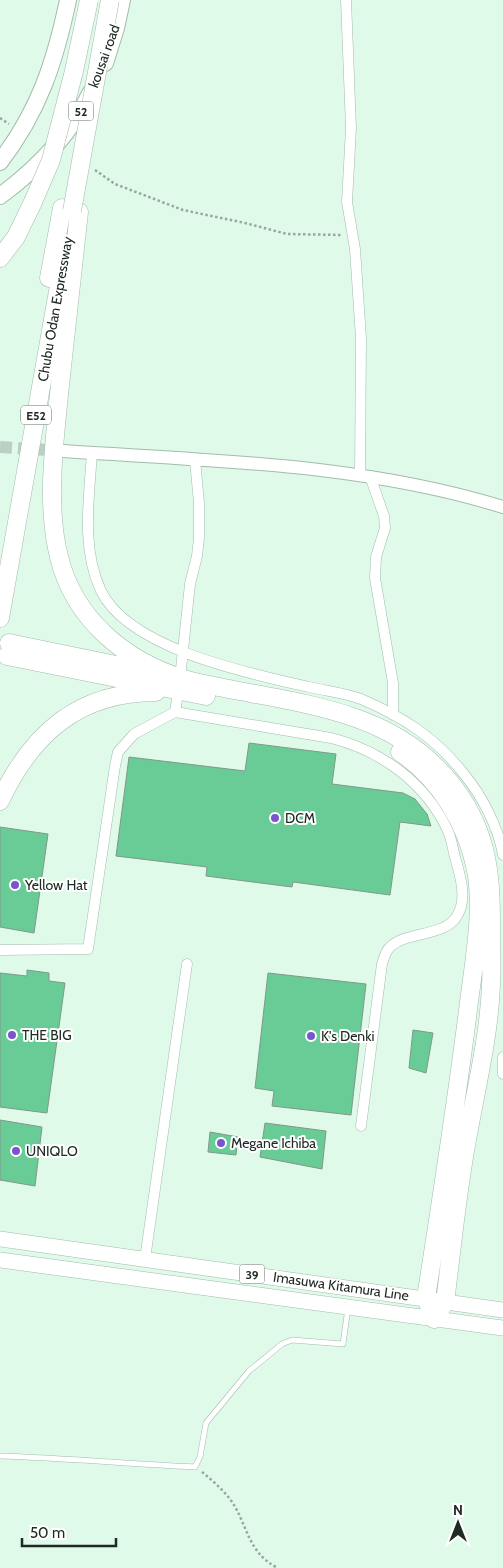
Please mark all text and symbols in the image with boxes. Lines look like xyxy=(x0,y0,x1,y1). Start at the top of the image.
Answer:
street label: kousai road xyxy=(84,22,124,90)
road number: 52 xyxy=(68,102,94,120)
street label: Chubu Odan Expressway xyxy=(33,235,77,383)
road number: E52 xyxy=(21,406,51,424)
place label: DCM xyxy=(285,809,315,827)
marker: DCM xyxy=(269,812,281,824)
place label: Yellow Hat xyxy=(24,876,88,894)
marker: Yellow Hat xyxy=(9,879,21,891)
place label: THE BIG xyxy=(22,1026,72,1044)
place label: K's Denki xyxy=(321,1027,374,1045)
marker: THE BIG xyxy=(6,1029,18,1041)
marker: K's Denki xyxy=(305,1030,317,1042)
place label: Megane Ichiba xyxy=(231,1134,316,1152)
marker: Megane Ichiba xyxy=(215,1137,227,1149)
place label: UNIQLO xyxy=(26,1142,78,1160)
marker: UNIQLO xyxy=(10,1145,22,1157)
road number: 39 xyxy=(240,1264,264,1284)
street label: Imasuwa Kitamura Line xyxy=(272,1268,410,1304)
north arrow xyxy=(433,1498,483,1548)
text: N xyxy=(453,1501,463,1519)
scale bar xyxy=(22,1516,116,1548)
text: 50 m xyxy=(30,1524,65,1542)

